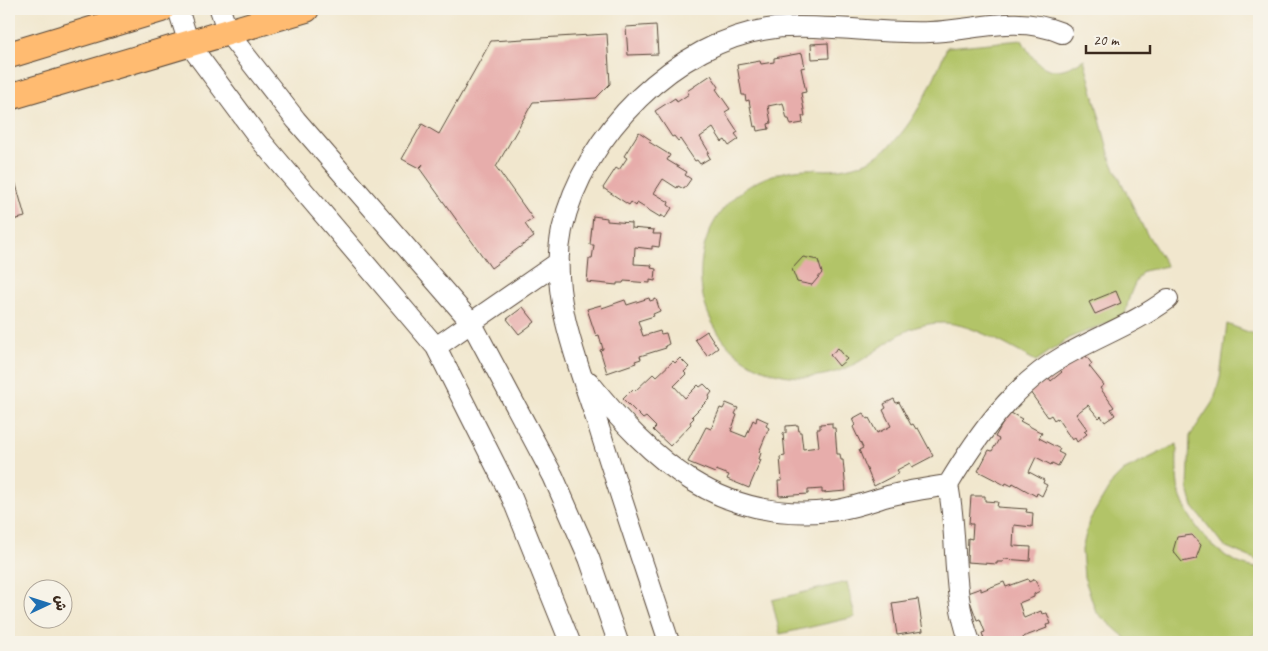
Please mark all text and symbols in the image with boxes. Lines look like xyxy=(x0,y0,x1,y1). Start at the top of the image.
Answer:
scale bar xyxy=(1086,22,1149,54)
text: 20 m xyxy=(1093,31,1120,50)
north arrow xyxy=(22,578,72,628)
text: ش xyxy=(51,595,69,611)

